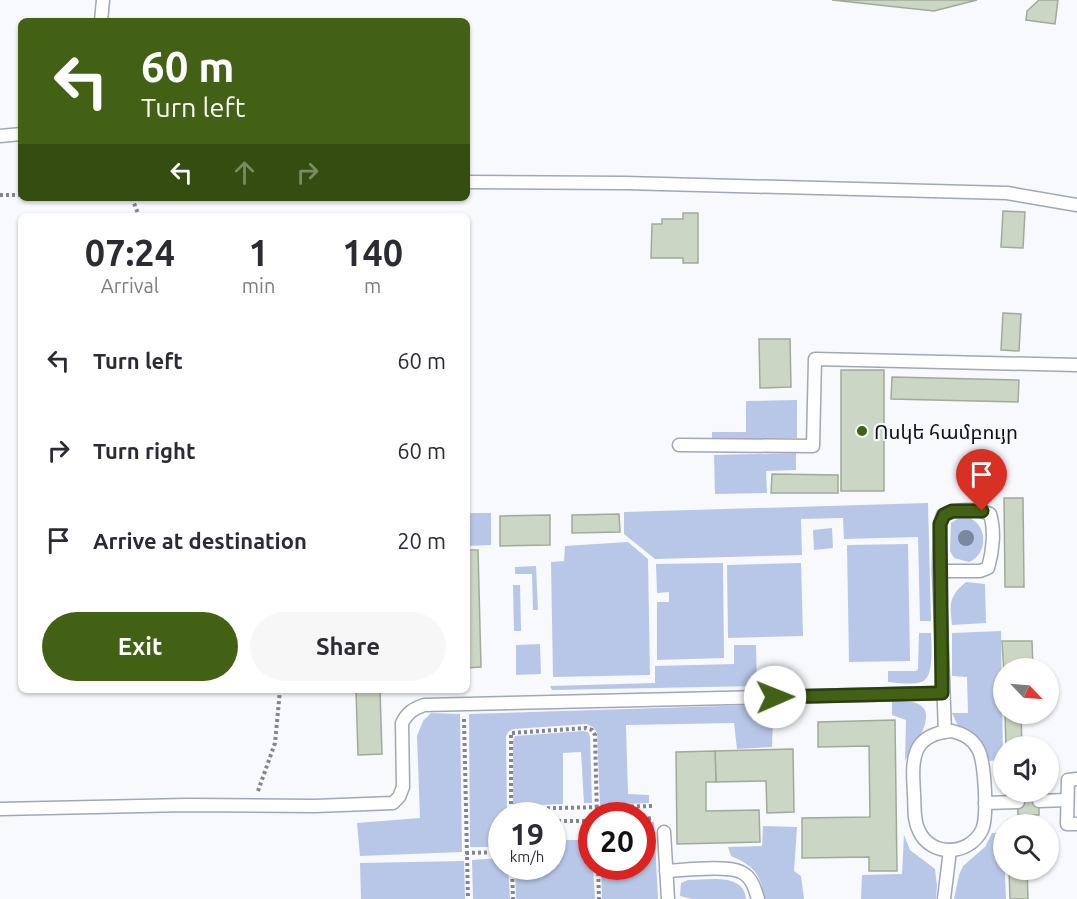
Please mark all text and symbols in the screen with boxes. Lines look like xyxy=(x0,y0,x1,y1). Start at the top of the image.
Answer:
icon: left xyxy=(42,42,120,120)
text: 60 m xyxy=(141,43,235,90)
text: Turn left xyxy=(141,92,245,122)
icon: left xyxy=(165,156,198,189)
icon: ahead xyxy=(228,156,261,189)
icon: right xyxy=(291,156,324,189)
text: 07:24 xyxy=(85,232,175,273)
text: 1 xyxy=(248,232,269,273)
text: 140 xyxy=(342,232,403,273)
text: Arrival xyxy=(101,274,159,297)
text: min xyxy=(242,274,275,297)
text: m xyxy=(364,274,381,297)
icon: left xyxy=(42,344,75,377)
text: Turn left xyxy=(93,348,183,373)
text: 60 m xyxy=(397,348,446,373)
place label: Ոսկե համբույր xyxy=(874,420,1018,444)
marker: Ոսկե համբույր xyxy=(855,424,869,438)
icon: right xyxy=(42,434,75,467)
text: Turn right xyxy=(93,438,195,463)
text: 60 m xyxy=(397,438,446,463)
pin xyxy=(956,449,1007,511)
icon: arrive xyxy=(965,458,998,491)
icon: arrive xyxy=(42,524,75,557)
text: Arrive at destination xyxy=(93,528,307,553)
text: 20 m xyxy=(397,528,446,553)
button: Exit xyxy=(42,612,238,681)
button: Share xyxy=(250,612,446,681)
north arrow xyxy=(993,658,1059,724)
map controls xyxy=(993,658,1059,880)
position arrow xyxy=(743,665,807,729)
button: sound xyxy=(993,736,1059,802)
speed limit sign: 20 xyxy=(578,802,656,880)
button: search xyxy=(993,814,1059,880)
text: 19 xyxy=(510,817,544,851)
text: km/h xyxy=(510,848,544,865)

